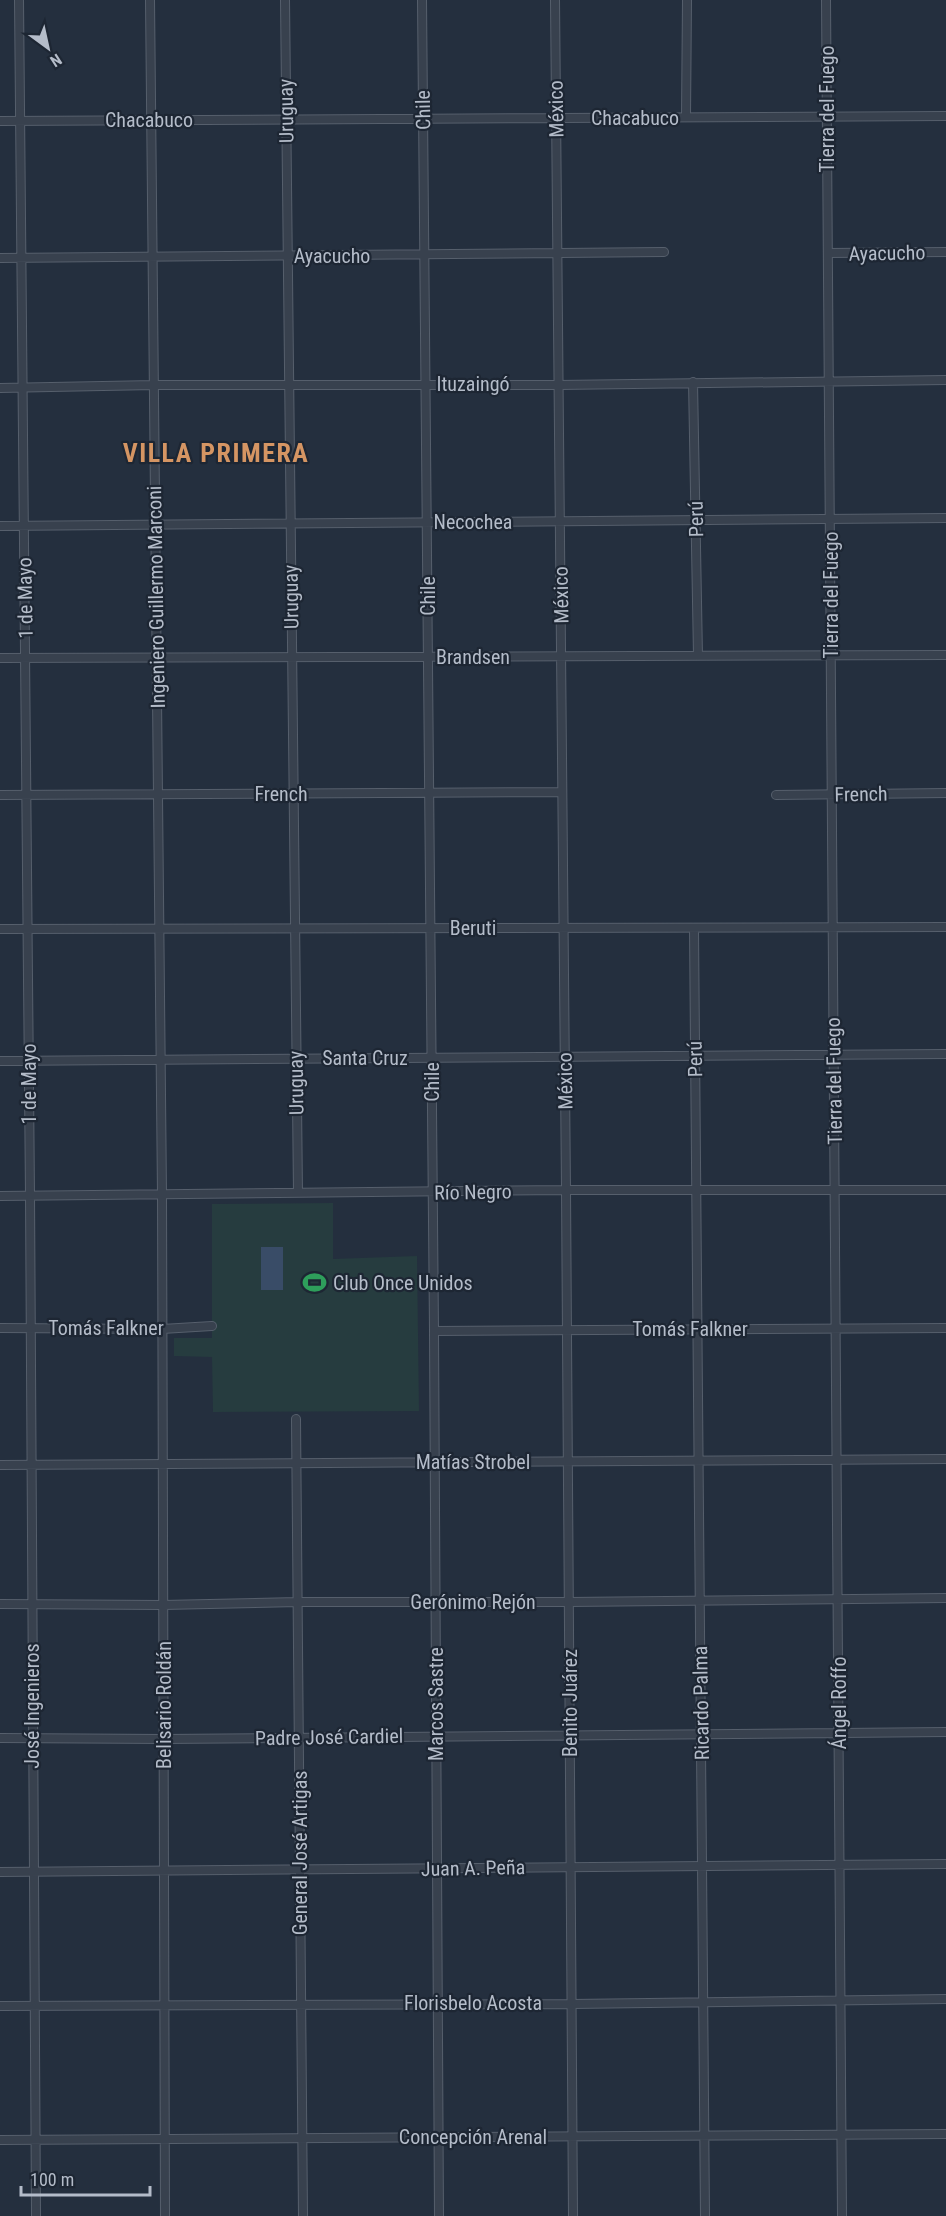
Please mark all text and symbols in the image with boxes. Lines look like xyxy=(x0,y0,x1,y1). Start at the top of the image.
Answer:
north arrow xyxy=(18,18,78,78)
street label: Tierra del Fuego xyxy=(815,45,839,173)
text: N xyxy=(47,50,65,71)
street label: Uruguay xyxy=(273,79,299,143)
street label: México xyxy=(544,80,568,138)
street label: Chile xyxy=(411,90,435,130)
street label: Chacabuco xyxy=(591,106,679,130)
street label: Chacabuco xyxy=(105,108,193,132)
street label: Ayacucho xyxy=(848,240,926,266)
street label: Ayacucho xyxy=(294,244,370,268)
street label: Ituzaingó xyxy=(436,372,510,396)
district label: VILLA PRIMERA xyxy=(123,438,309,468)
street label: Ingeniero Guillermo Marconi xyxy=(142,485,170,709)
street label: Perú xyxy=(684,501,708,537)
street label: Necochea xyxy=(434,510,512,534)
street label: Tierra del Fuego xyxy=(819,531,843,659)
street label: 1 de Mayo xyxy=(12,557,38,639)
street label: Uruguay xyxy=(278,565,304,629)
street label: México xyxy=(549,566,573,624)
street label: Chile xyxy=(416,576,440,616)
street label: Brandsen xyxy=(436,645,510,669)
street label: French xyxy=(254,782,308,806)
street label: French xyxy=(834,782,888,806)
street label: Beruti xyxy=(450,916,496,940)
street label: Tierra del Fuego xyxy=(821,1017,847,1145)
street label: Perú xyxy=(683,1041,707,1077)
street label: 1 de Mayo xyxy=(17,1043,41,1125)
street label: Santa Cruz xyxy=(322,1046,408,1070)
street label: Uruguay xyxy=(283,1051,309,1115)
street label: México xyxy=(553,1052,577,1110)
street label: Chile xyxy=(420,1062,444,1102)
street label: Río Negro xyxy=(434,1179,512,1205)
sports icon: Club Once Unidos xyxy=(302,1270,328,1296)
place label: Club Once Unidos xyxy=(333,1271,473,1295)
street label: Tomás Falkner xyxy=(48,1316,164,1340)
street label: Tomás Falkner xyxy=(632,1317,748,1341)
street label: Matías Strobel xyxy=(416,1450,530,1474)
street label: Gerónimo Rejón xyxy=(410,1590,536,1614)
street label: Belisario Roldán xyxy=(152,1641,176,1769)
street label: José Ingenieros xyxy=(20,1643,44,1769)
street label: Ricardo Palma xyxy=(688,1646,714,1760)
street label: Marcos Sastre xyxy=(424,1647,448,1761)
street label: Benito Juárez xyxy=(558,1649,582,1757)
street label: Ángel Roffo xyxy=(827,1657,851,1750)
street label: Padre José Cardiel xyxy=(255,1724,403,1750)
street label: General José Artigas xyxy=(288,1771,312,1935)
street label: Juan A. Peña xyxy=(421,1855,525,1881)
street label: Florisbelo Acosta xyxy=(404,1991,542,2015)
street label: Concepción Arenal xyxy=(399,2125,547,2149)
scale bar xyxy=(21,2159,150,2197)
text: 100 m xyxy=(30,2169,74,2190)

